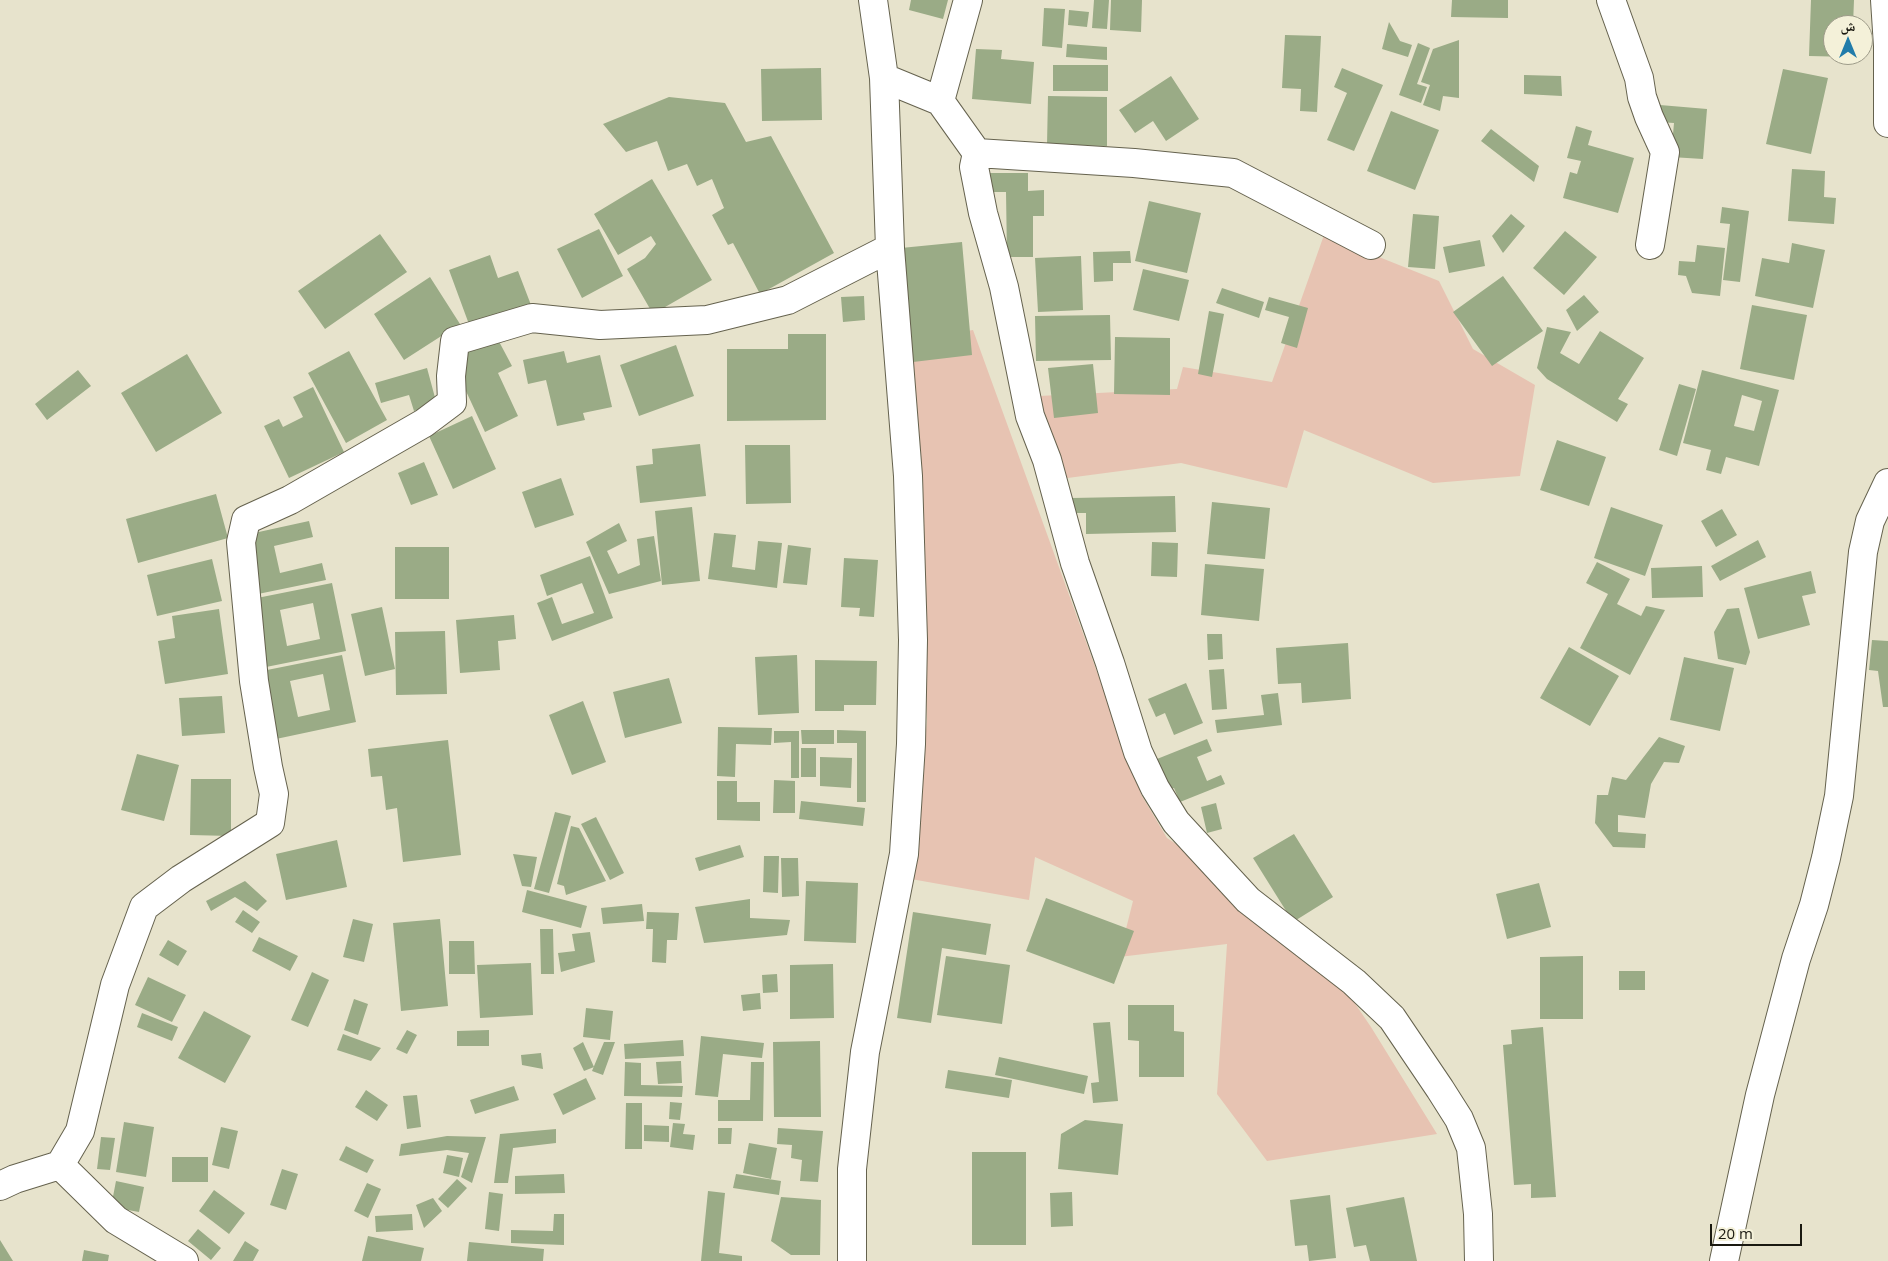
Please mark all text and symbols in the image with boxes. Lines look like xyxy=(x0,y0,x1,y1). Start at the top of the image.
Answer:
north arrow xyxy=(1823,15,1873,65)
text: ش xyxy=(1841,16,1855,35)
scale bar xyxy=(1713,1214,1806,1246)
text: 20 m xyxy=(1718,1223,1753,1243)

